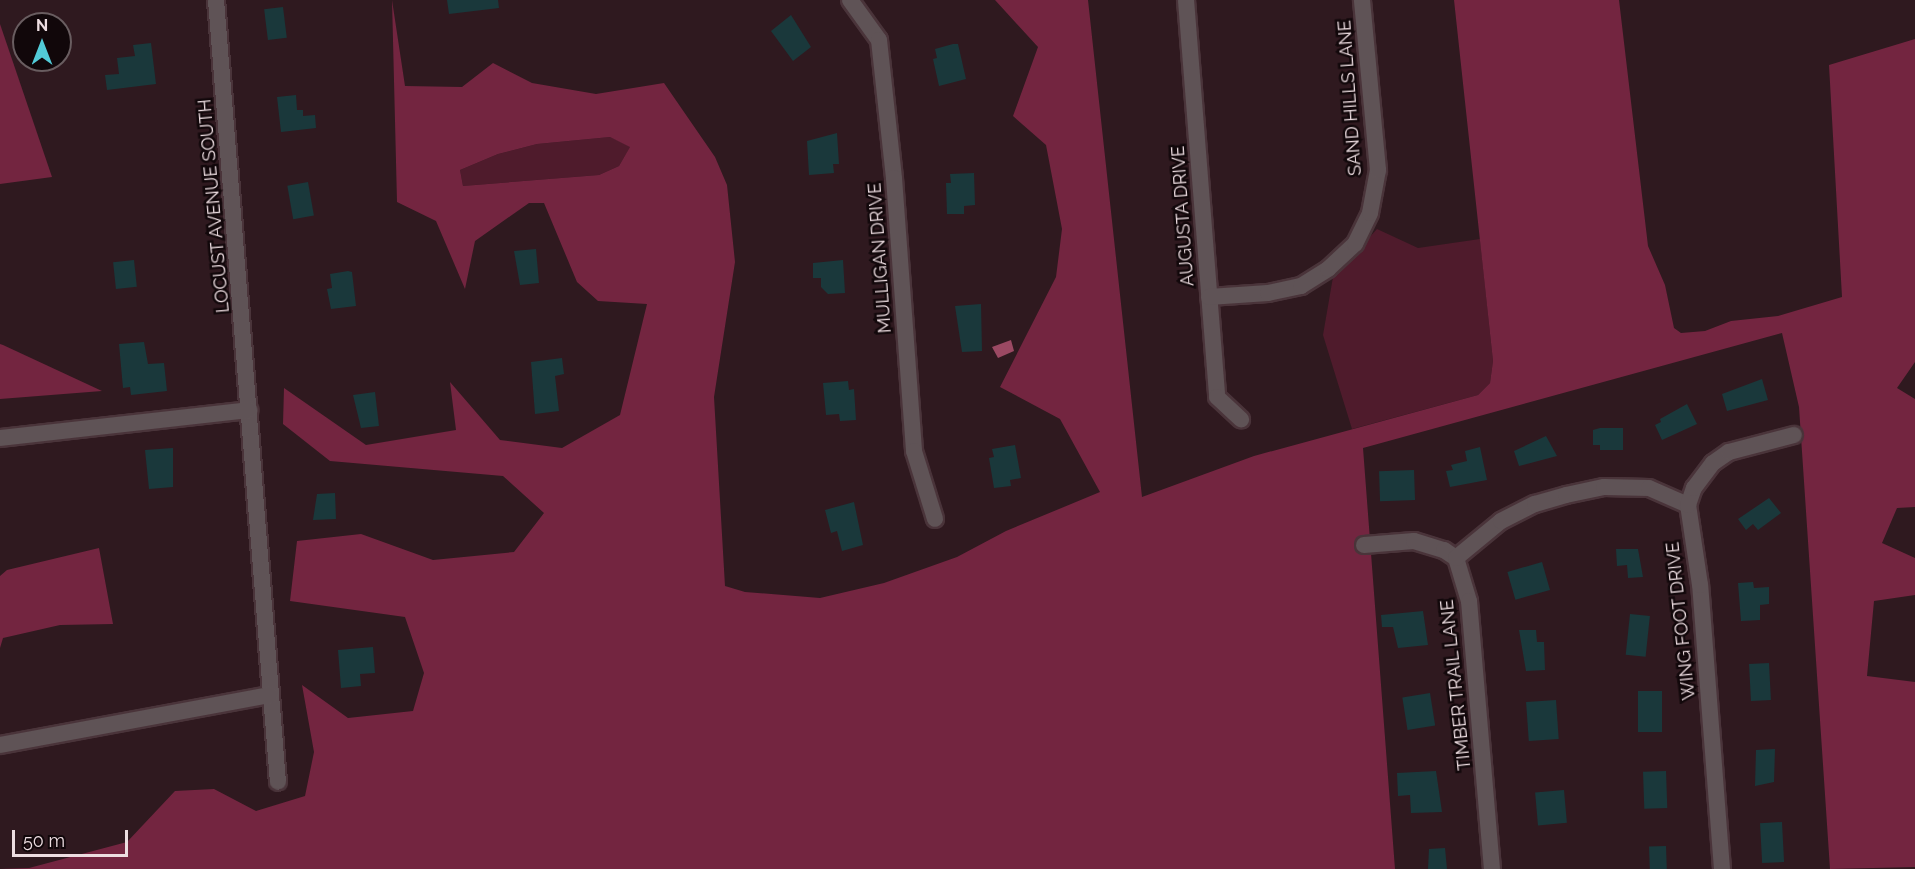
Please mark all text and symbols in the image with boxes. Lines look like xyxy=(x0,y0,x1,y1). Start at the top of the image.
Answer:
north arrow xyxy=(12,12,72,72)
text: N xyxy=(36,16,48,35)
street label: SAND HILLS LANE xyxy=(1334,19,1366,177)
street label: LOCUST AVENUE SOUTH xyxy=(194,98,234,314)
street label: AUGUSTA DRIVE xyxy=(1167,145,1199,287)
street label: MULLIGAN DRIVE xyxy=(864,182,896,334)
street label: WING FOOT DRIVE xyxy=(1662,541,1700,701)
street label: TIMBER TRAIL LANE xyxy=(1436,598,1476,772)
scale bar xyxy=(15,818,130,856)
text: 50 m xyxy=(23,830,65,851)

